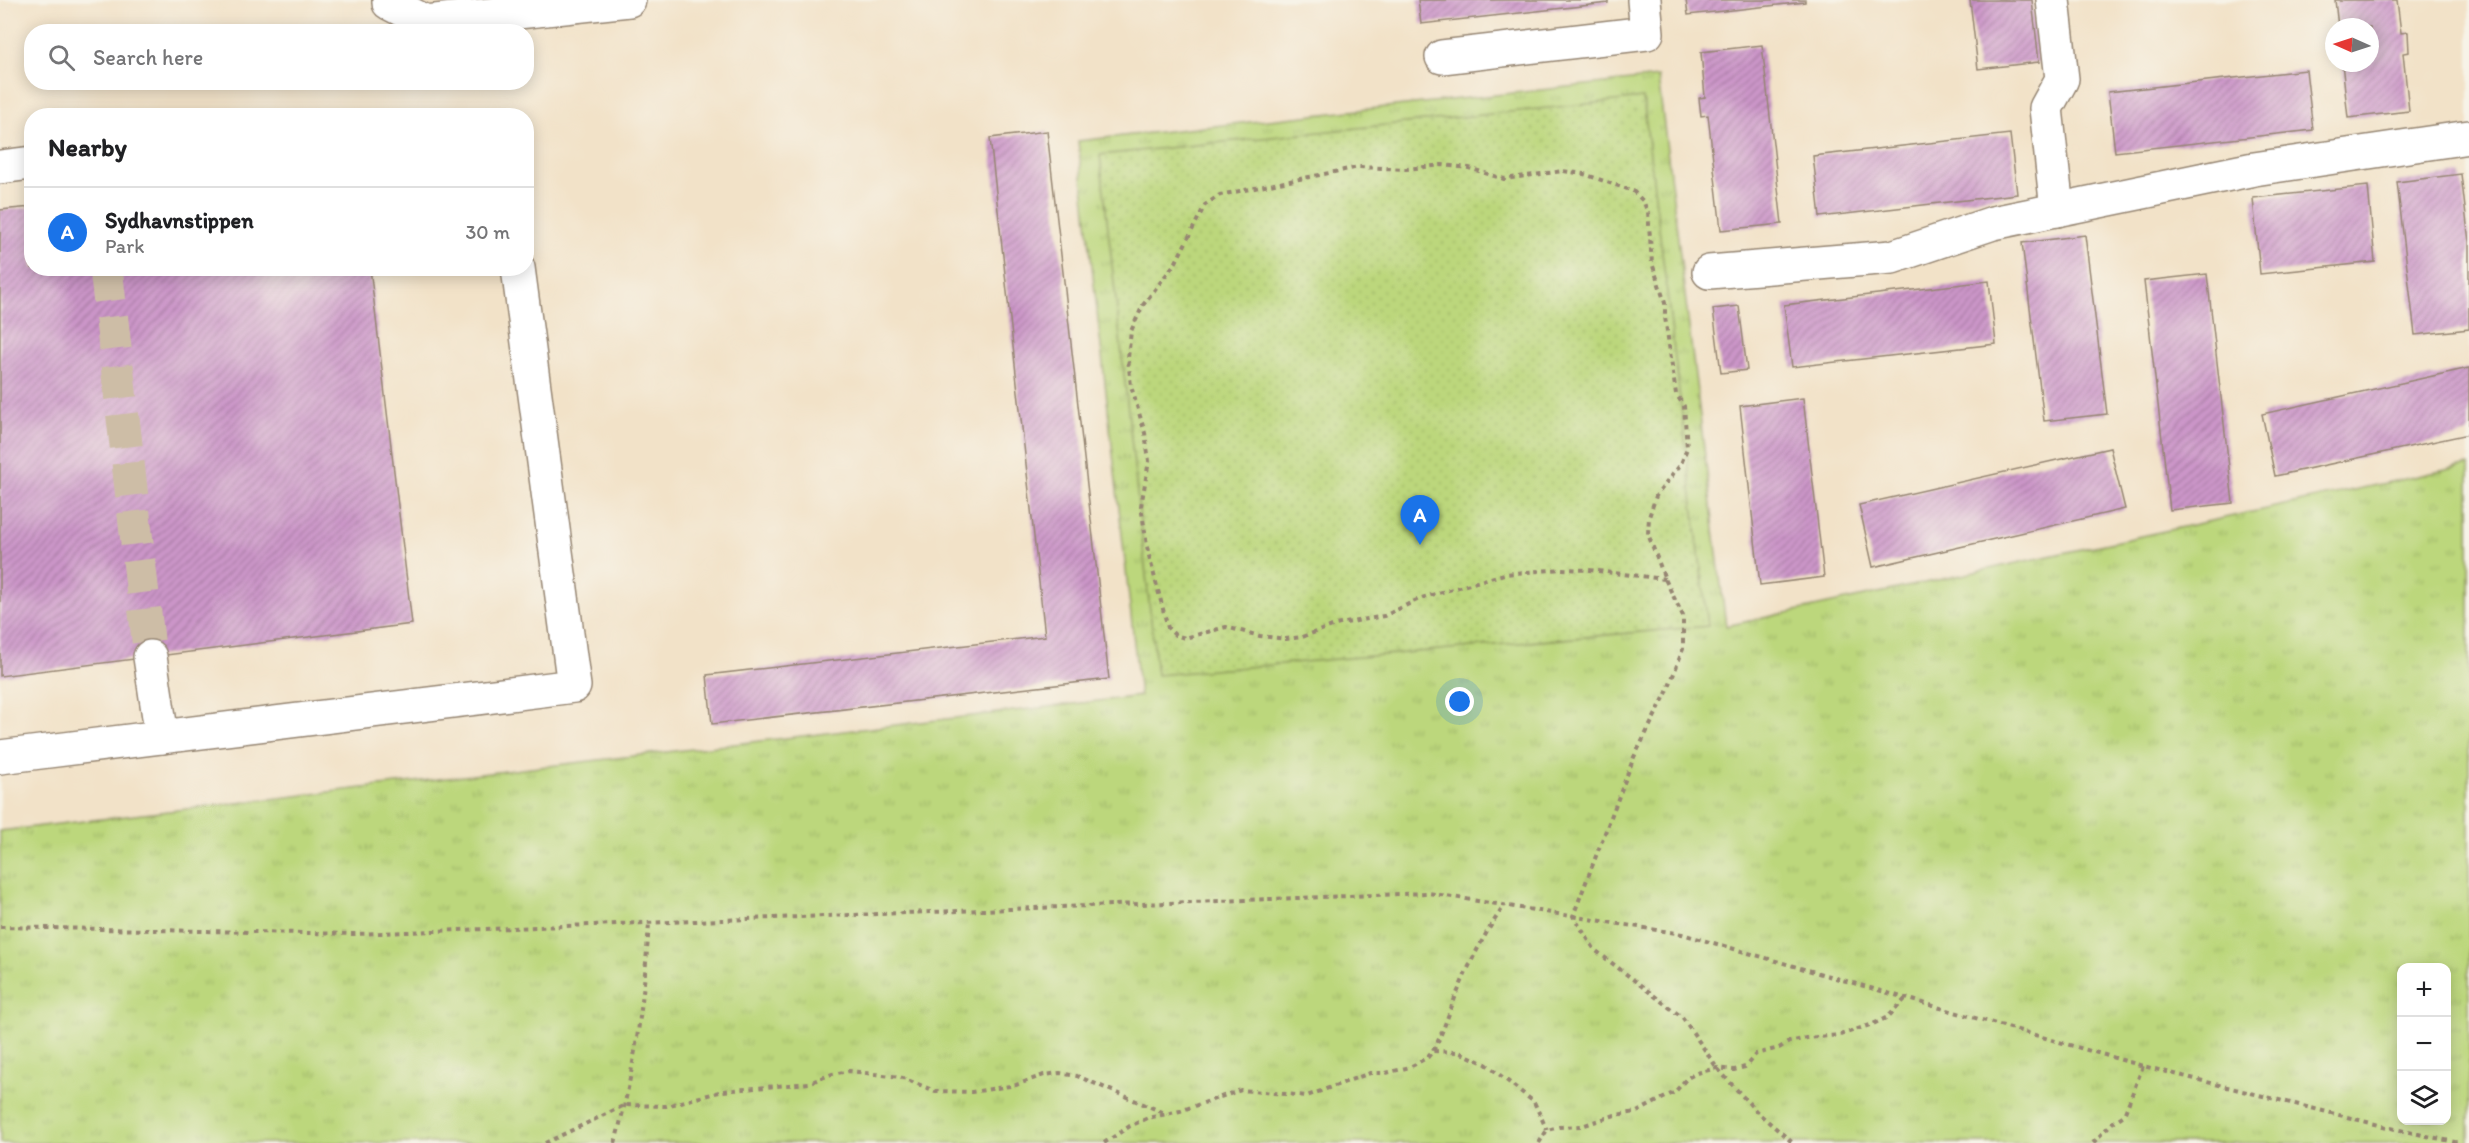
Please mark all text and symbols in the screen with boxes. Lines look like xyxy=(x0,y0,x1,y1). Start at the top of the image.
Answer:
north arrow xyxy=(2325,18,2379,72)
search box xyxy=(24,24,534,90)
icon: search xyxy=(45,41,78,74)
text: Search here xyxy=(93,44,203,71)
text: Nearby xyxy=(48,131,127,163)
text: Sydhavnstippen xyxy=(105,207,254,234)
text: A xyxy=(61,220,74,244)
text: 30 m xyxy=(465,220,510,244)
text: Park xyxy=(105,234,144,258)
pin: A xyxy=(1400,496,1440,545)
your location xyxy=(1445,687,1474,716)
map controls xyxy=(2397,963,2451,1125)
button: + xyxy=(2397,963,2451,1017)
button: − xyxy=(2397,1017,2451,1071)
button: layers xyxy=(2397,1071,2451,1125)

